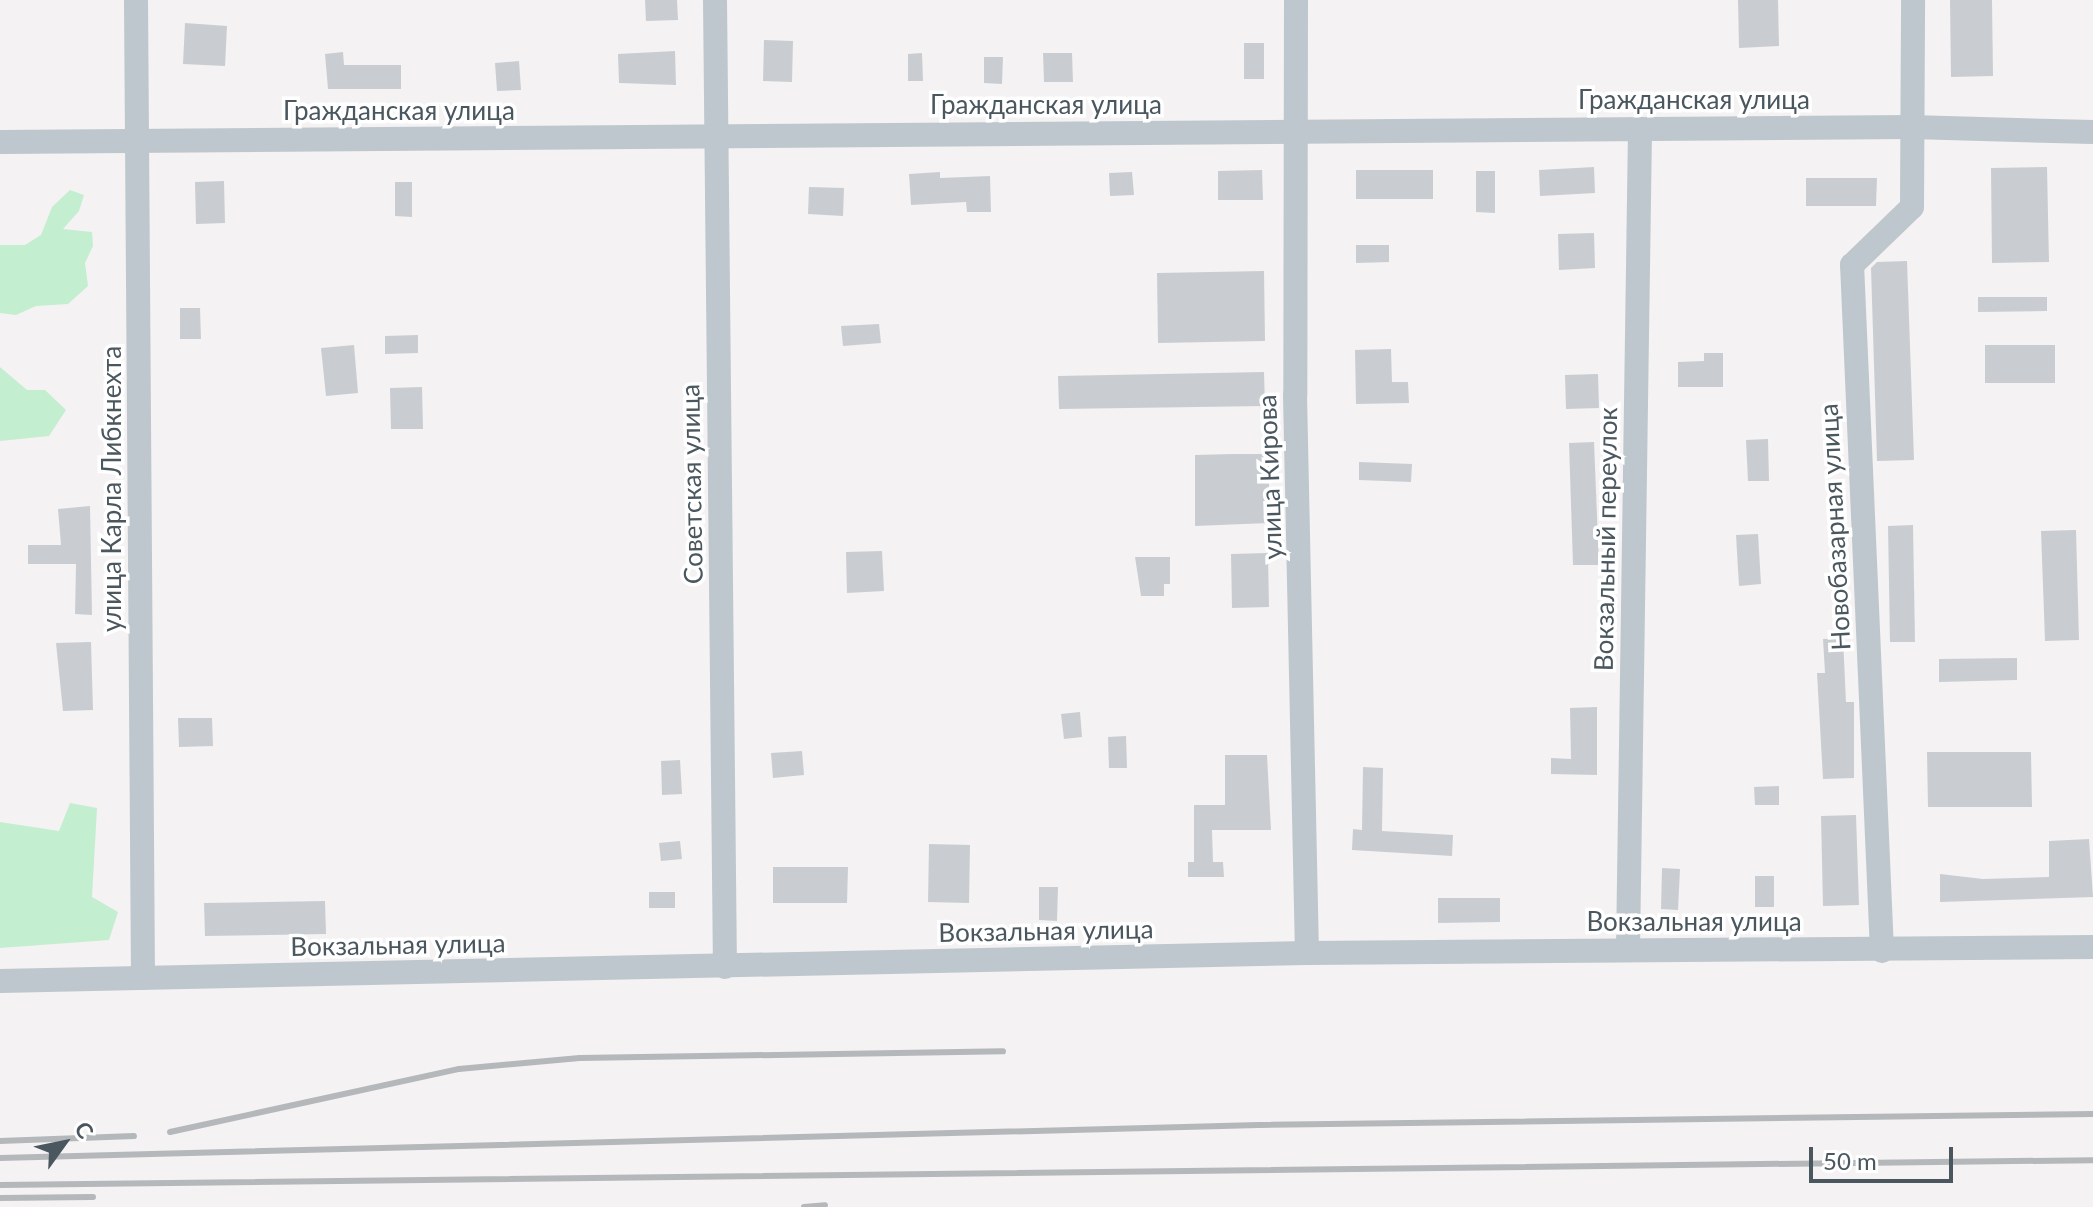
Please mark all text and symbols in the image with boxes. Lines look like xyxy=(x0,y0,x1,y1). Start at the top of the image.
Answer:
street label: Гражданская улица xyxy=(1578,84,1810,116)
street label: Гражданская улица xyxy=(930,89,1162,121)
street label: Гражданская улица xyxy=(283,95,515,127)
street label: улица Карла Либкнехта xyxy=(96,346,128,632)
street label: Советская улица xyxy=(675,384,709,584)
street label: улица Кирова xyxy=(1252,394,1288,560)
street label: Новобазарная улица xyxy=(1813,403,1857,651)
street label: Вокзальный переулок xyxy=(1588,407,1624,671)
street label: Вокзальная улица xyxy=(1586,906,1802,938)
street label: Вокзальная улица xyxy=(938,914,1154,948)
street label: Вокзальная улица xyxy=(290,928,506,962)
north arrow xyxy=(24,1103,104,1183)
text: С xyxy=(69,1116,100,1143)
scale bar xyxy=(1813,1131,1957,1181)
text: 50 m xyxy=(1823,1146,1877,1175)

